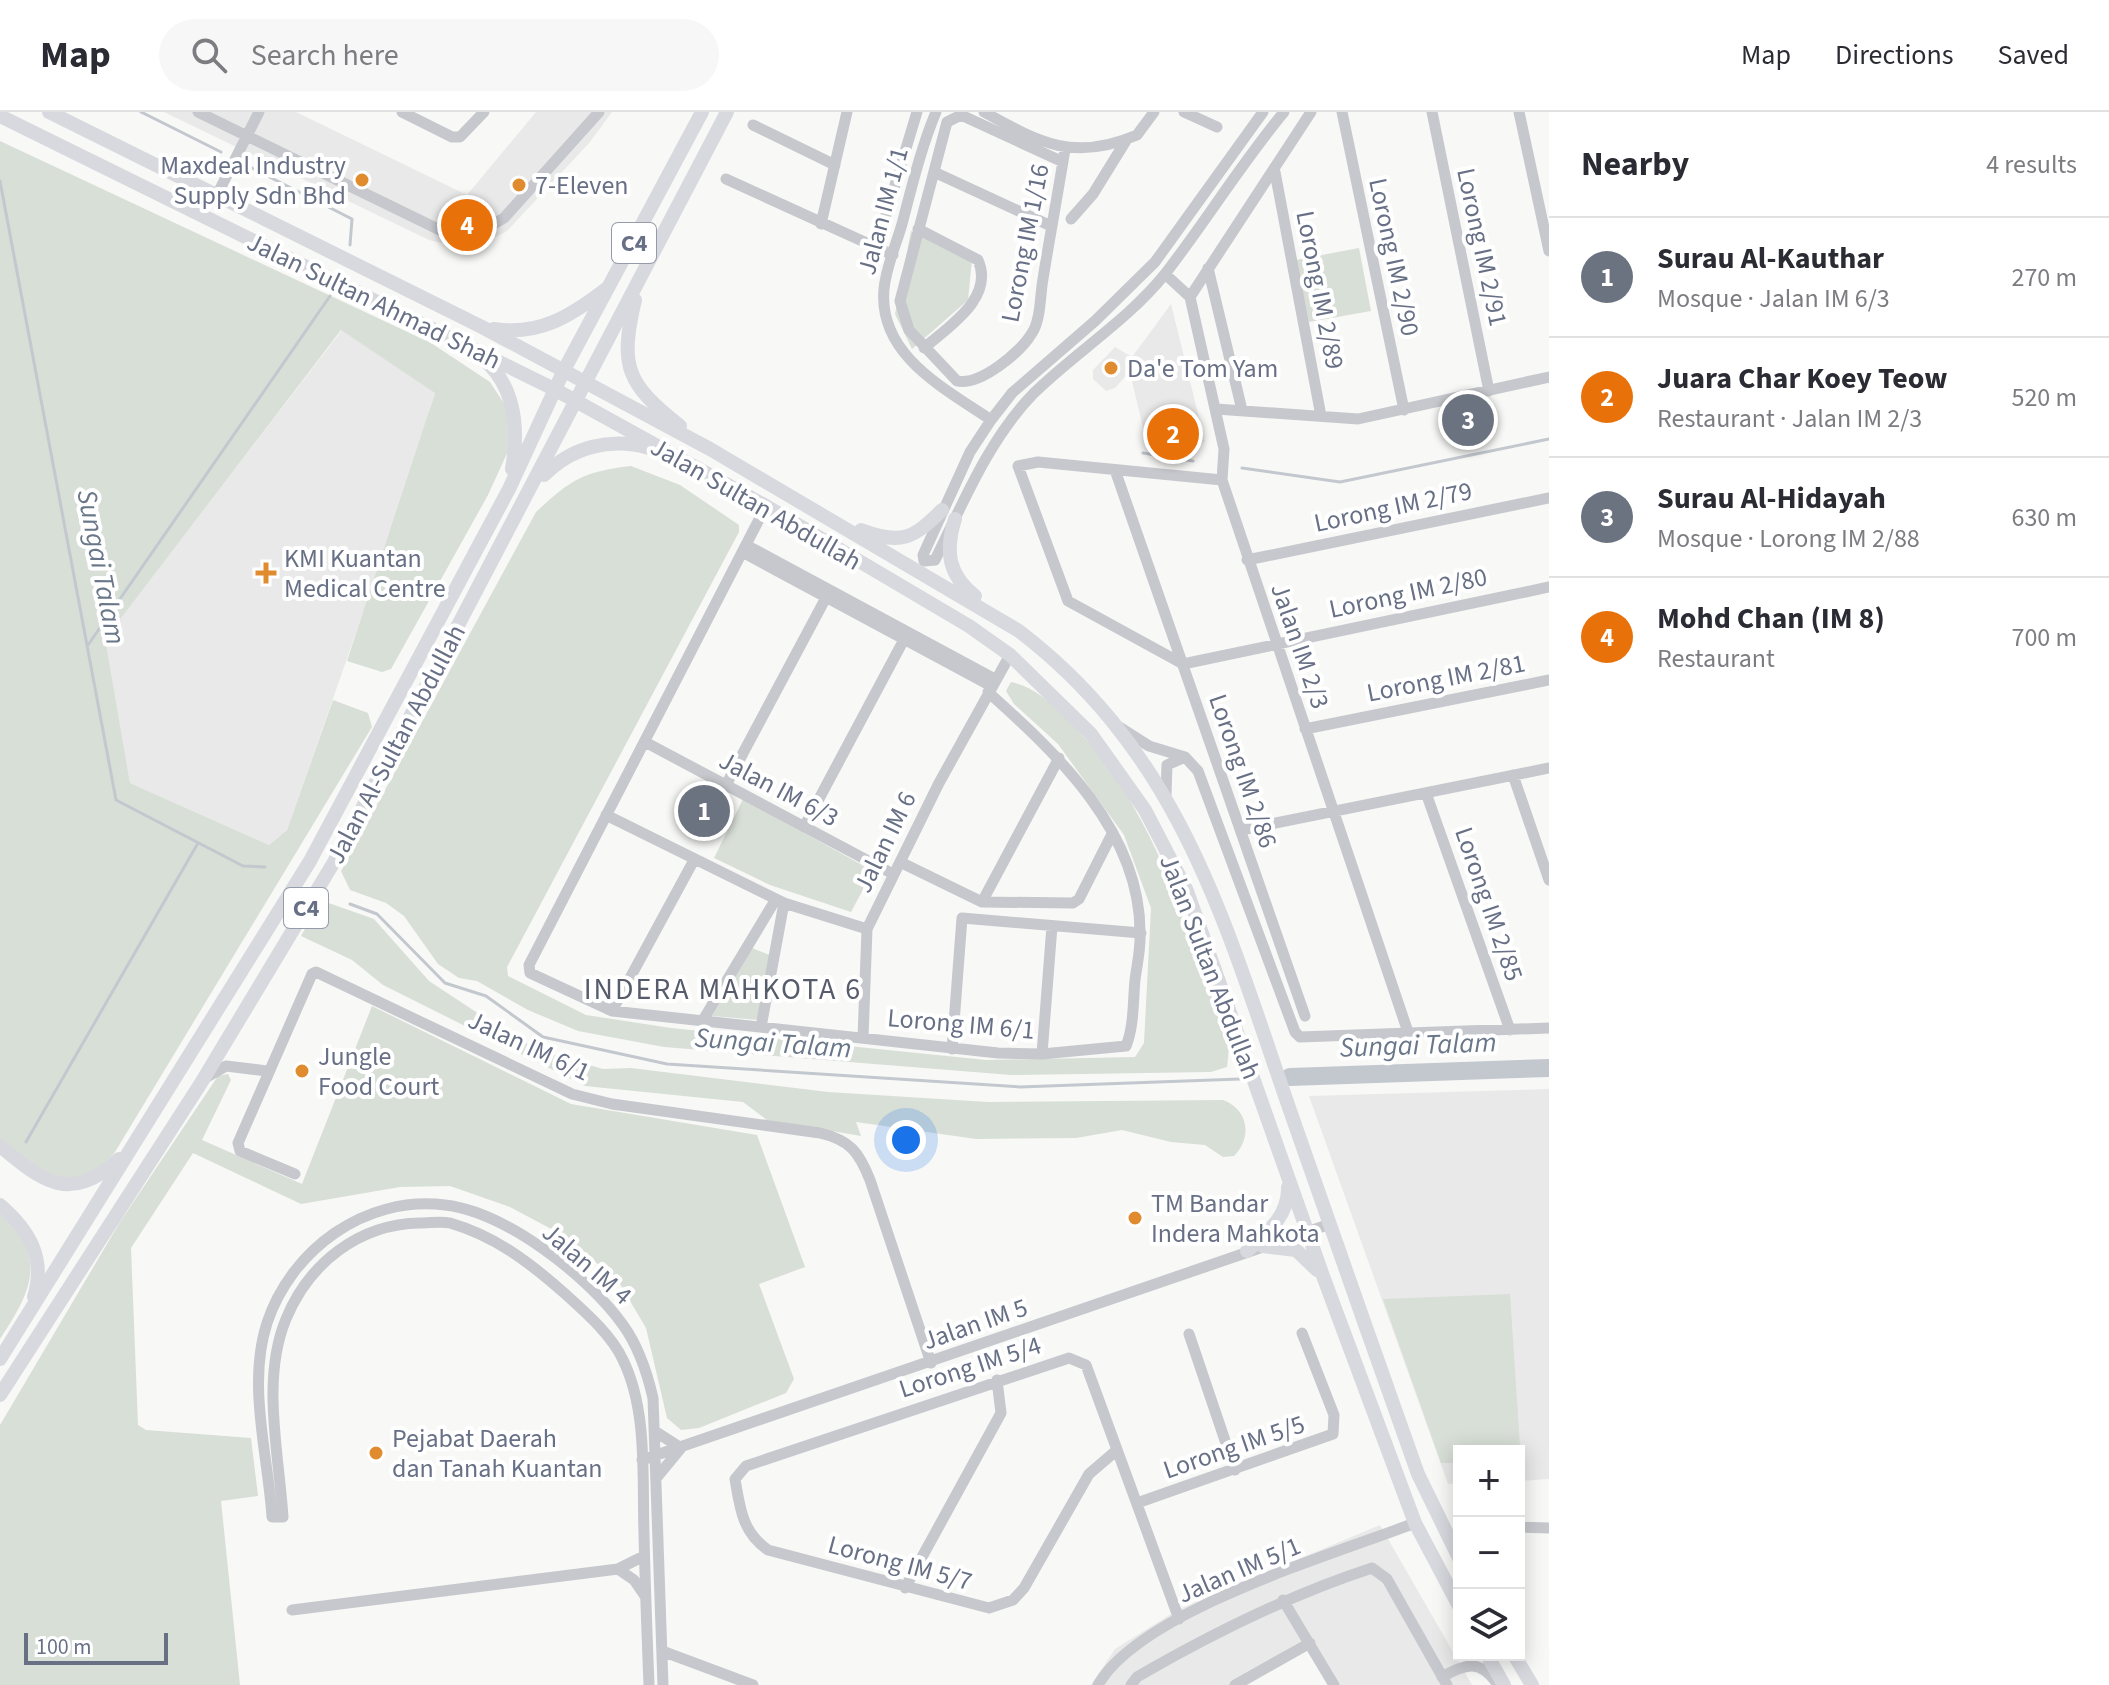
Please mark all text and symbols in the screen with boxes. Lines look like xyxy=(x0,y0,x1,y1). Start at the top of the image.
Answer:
search box xyxy=(159,19,719,91)
text: Map xyxy=(40,28,111,82)
icon: search xyxy=(187,33,231,77)
text: Search here xyxy=(251,34,399,77)
text: Map xyxy=(1741,35,1791,75)
text: Directions xyxy=(1835,35,1954,75)
text: Saved xyxy=(1998,35,2069,75)
text: Nearby xyxy=(1581,140,1689,189)
street label: Jalan IM 1/1 xyxy=(848,143,918,279)
text: 4 results xyxy=(1986,146,2077,183)
place label: Maxdeal Industry Supply Sdn Bhd xyxy=(160,147,346,214)
street label: Lorong IM 1/16 xyxy=(992,161,1058,325)
street label: Lorong IM 2/91 xyxy=(1447,165,1517,329)
place label: 7-Eleven xyxy=(535,167,629,204)
marker: Maxdeal Industry Supply Sdn Bhd xyxy=(353,171,371,189)
street label: Lorong IM 2/90 xyxy=(1359,175,1429,339)
marker: 7-Eleven xyxy=(510,176,528,194)
pin: 4 xyxy=(441,195,493,255)
street label: Lorong IM 2/89 xyxy=(1287,208,1353,372)
street label: Jalan Sultan Ahmad Shah xyxy=(241,223,507,379)
road number: C4 xyxy=(612,223,656,263)
text: Surau Al-Kauthar xyxy=(1657,237,1884,280)
text: 1 xyxy=(1600,259,1614,296)
text: 270 m xyxy=(2011,259,2077,296)
text: Mosque · Jalan IM 6/3 xyxy=(1657,280,1890,317)
place label: Da'e Tom Yam xyxy=(1127,350,1278,387)
text: Juara Char Koey Teow xyxy=(1657,357,1948,400)
marker: Da'e Tom Yam xyxy=(1102,359,1120,377)
text: 2 xyxy=(1600,379,1614,416)
text: 520 m xyxy=(2011,379,2077,416)
pin: 3 xyxy=(1442,390,1494,450)
text: Restaurant · Jalan IM 2/3 xyxy=(1657,400,1922,437)
pin: 2 xyxy=(1147,404,1199,464)
street label: Jalan Sultan Abdullah xyxy=(644,429,868,579)
street label: Lorong IM 2/79 xyxy=(1311,472,1475,542)
text: Surau Al-Hidayah xyxy=(1657,477,1886,520)
water label: Sungai Talam xyxy=(66,486,136,648)
text: 3 xyxy=(1600,499,1614,536)
text: 630 m xyxy=(2011,499,2077,536)
text: Mosque · Lorong IM 2/88 xyxy=(1657,520,1920,557)
place label: KMI Kuantan Medical Centre xyxy=(284,540,446,607)
street label: Lorong IM 2/80 xyxy=(1326,558,1490,628)
marker: KMI Kuantan Medical Centre xyxy=(255,562,277,584)
street label: Jalan IM 2/3 xyxy=(1261,578,1339,714)
text: Mohd Chan (IM 8) xyxy=(1657,597,1885,640)
street label: Jalan Al-Sultan Abdullah xyxy=(317,618,475,870)
text: 4 xyxy=(1600,619,1614,656)
text: 700 m xyxy=(2011,619,2077,656)
text: Restaurant xyxy=(1657,640,1775,677)
street label: Lorong IM 2/81 xyxy=(1364,645,1528,711)
street label: Lorong IM 2/86 xyxy=(1199,689,1287,853)
street label: Jalan IM 6/3 xyxy=(713,742,845,836)
pin: 1 xyxy=(678,781,730,841)
street label: Jalan IM 6 xyxy=(845,785,925,899)
street label: Lorong IM 2/85 xyxy=(1445,822,1533,986)
street label: Jalan Sultan Abdullah xyxy=(1150,849,1270,1085)
road number: C4 xyxy=(284,888,328,928)
district label: INDERA MAHKOTA 6 xyxy=(584,968,862,1011)
street label: Lorong IM 6/1 xyxy=(886,999,1036,1049)
street label: Jalan IM 6/1 xyxy=(462,1002,596,1090)
water label: Sungai Talam xyxy=(693,1018,853,1068)
water label: Sungai Talam xyxy=(1339,1022,1497,1068)
place label: Jungle Food Court xyxy=(318,1038,439,1105)
marker: Jungle Food Court xyxy=(293,1062,311,1080)
your location xyxy=(886,1120,926,1160)
place label: TM Bandar Indera Mahkota xyxy=(1151,1185,1320,1252)
marker: TM Bandar Indera Mahkota xyxy=(1126,1209,1144,1227)
street label: Jalan IM 4 xyxy=(534,1214,640,1314)
street label: Jalan IM 5 xyxy=(918,1289,1032,1359)
street label: Lorong IM 5/4 xyxy=(894,1327,1046,1407)
street label: Lorong IM 5/5 xyxy=(1158,1405,1310,1489)
place label: Pejabat Daerah dan Tanah Kuantan xyxy=(392,1420,603,1487)
marker: Pejabat Daerah dan Tanah Kuantan xyxy=(367,1444,385,1462)
map controls xyxy=(1453,1445,1525,1661)
button: + xyxy=(1453,1445,1525,1517)
button: − xyxy=(1453,1517,1525,1589)
street label: Lorong IM 5/7 xyxy=(824,1526,976,1600)
street label: Jalan IM 5/1 xyxy=(1172,1527,1306,1613)
button: layers xyxy=(1453,1589,1525,1661)
scale bar xyxy=(24,1629,168,1665)
text: 100 m xyxy=(36,1631,91,1663)

